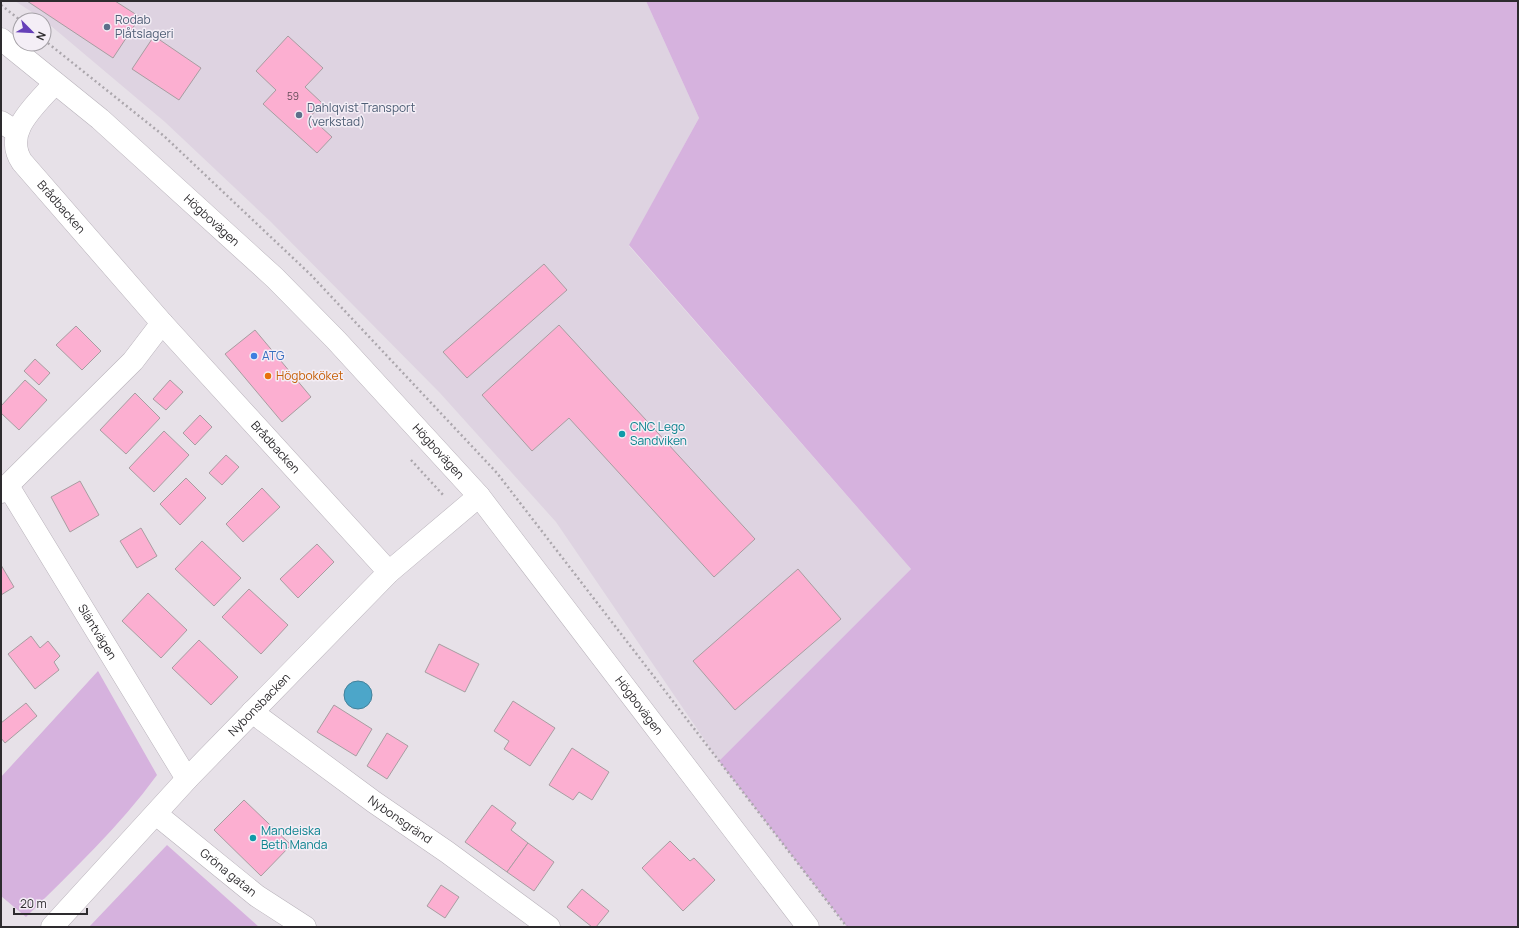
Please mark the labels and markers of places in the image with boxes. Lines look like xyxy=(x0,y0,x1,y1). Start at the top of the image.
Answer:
place label: Rodab Plåtslageri xyxy=(115,11,174,42)
marker: Rodab Plåtslageri xyxy=(102,22,112,32)
place label: Dahlqvist Transport (verkstad) xyxy=(307,99,415,130)
marker: Dahlqvist Transport (verkstad) xyxy=(294,110,304,120)
place label: ATG xyxy=(262,347,285,364)
marker: ATG xyxy=(249,351,259,361)
place label: Högboköket xyxy=(276,367,343,384)
marker: Högboköket xyxy=(263,371,273,381)
place label: CNC Lego Sandviken xyxy=(630,418,687,449)
marker: CNC Lego Sandviken xyxy=(617,429,627,439)
place label: Mandeiska Beth Manda xyxy=(261,822,327,853)
marker: Mandeiska Beth Manda xyxy=(248,833,258,843)

